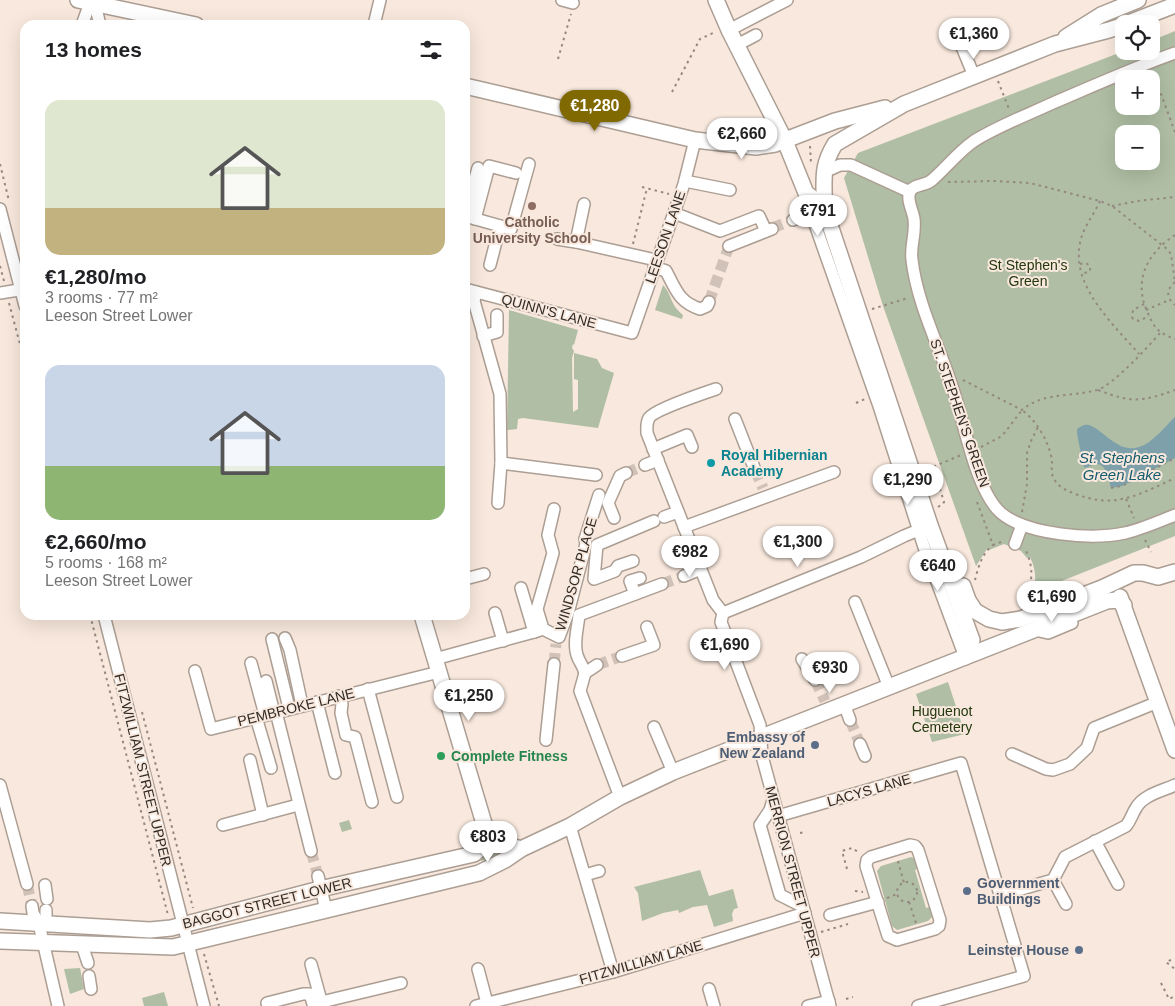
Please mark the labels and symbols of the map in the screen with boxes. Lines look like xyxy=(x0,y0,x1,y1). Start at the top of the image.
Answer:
pin: €1,360 xyxy=(933,18,1015,60)
pin: €1,280 xyxy=(554,90,636,132)
pin: €2,660 xyxy=(701,118,783,160)
street label: LEESON LANE xyxy=(642,188,688,286)
pin: €791 xyxy=(788,194,848,237)
marker: Catholic University School xyxy=(526,200,538,212)
place label: Catholic University School xyxy=(473,214,591,246)
park label: St Stephen's Green xyxy=(989,257,1067,289)
street label: QUINN'S LANE xyxy=(500,291,598,331)
street label: ST. STEPHEN'S GREEN xyxy=(927,337,993,489)
place label: Royal Hibernian Academy xyxy=(721,447,828,479)
water label: St. Stephens Green Lake xyxy=(1079,449,1165,483)
marker: Royal Hibernian Academy xyxy=(705,457,717,469)
pin: €1,290 xyxy=(867,464,949,506)
street label: WINDSOR PLACE xyxy=(552,515,600,633)
pin: €1,300 xyxy=(757,526,839,568)
pin: €982 xyxy=(660,536,720,578)
pin: €640 xyxy=(908,550,968,592)
pin: €1,690 xyxy=(1011,580,1093,623)
pin: €1,690 xyxy=(684,628,766,671)
pin: €930 xyxy=(800,652,860,694)
street label: FITZWILLIAM STREET UPPER xyxy=(111,672,175,868)
pin: €1,250 xyxy=(428,680,510,722)
street label: PEMBROKE LANE xyxy=(236,685,356,729)
park label: Huguenot Cemetery xyxy=(912,703,972,735)
place label: Embassy of New Zealand xyxy=(719,729,805,761)
marker: Embassy of New Zealand xyxy=(809,739,821,751)
place label: Complete Fitness xyxy=(451,748,568,764)
marker: Complete Fitness xyxy=(435,750,447,762)
street label: LACYS LANE xyxy=(825,770,913,810)
street label: MERRION STREET UPPER xyxy=(762,784,824,960)
pin: €803 xyxy=(458,820,518,863)
street label: BAGGOT STREET LOWER xyxy=(181,874,353,932)
place label: Government Buildings xyxy=(977,875,1060,907)
marker: Government Buildings xyxy=(961,885,973,897)
street label: FITZWILLIAM LANE xyxy=(577,937,705,987)
place label: Leinster House xyxy=(968,942,1069,958)
marker: Leinster House xyxy=(1073,944,1085,956)

